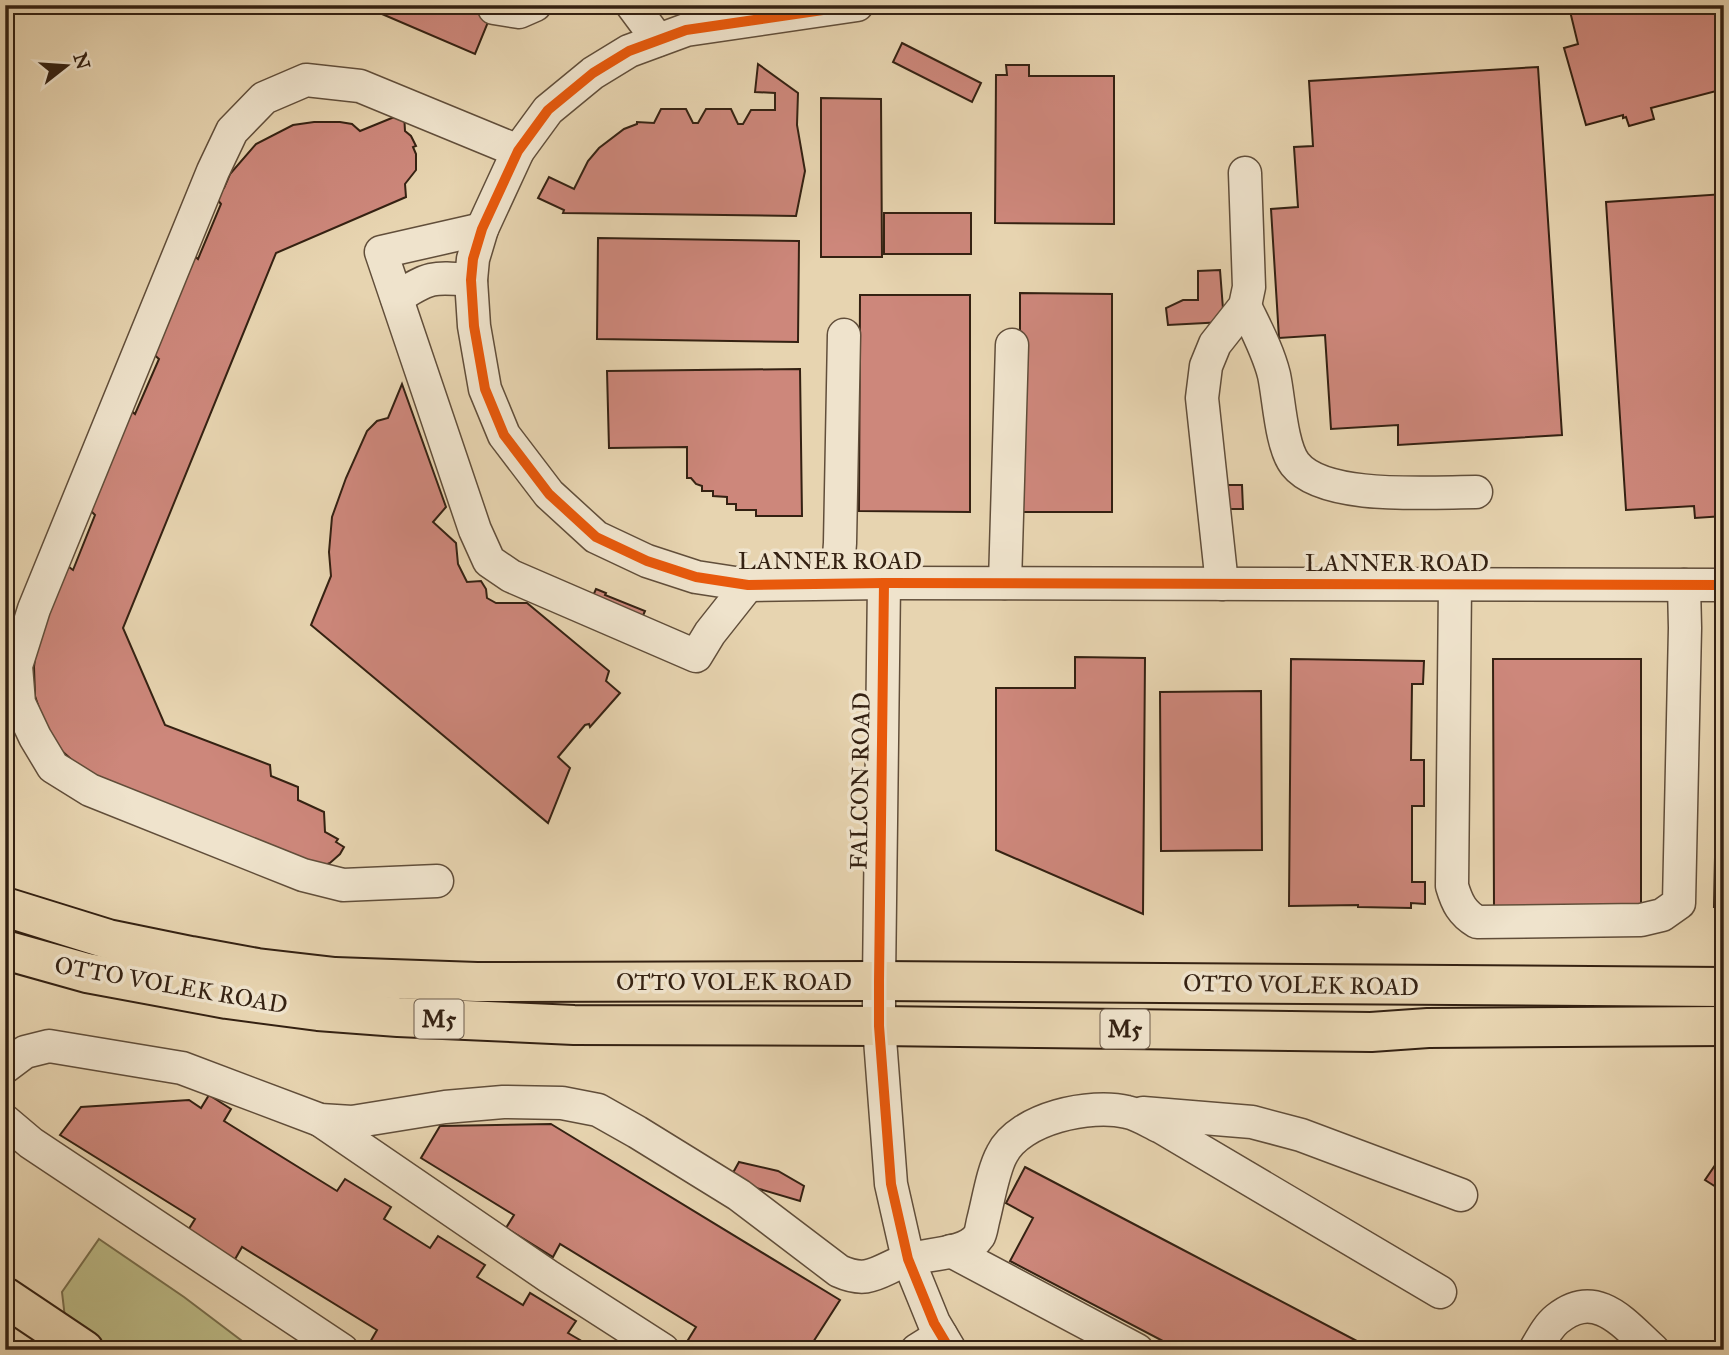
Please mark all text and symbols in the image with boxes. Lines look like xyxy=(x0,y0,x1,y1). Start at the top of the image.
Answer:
north arrow xyxy=(32,32,102,102)
text: N xyxy=(68,50,95,72)
street label: LANNER ROAD xyxy=(738,546,922,576)
street label: LANNER ROAD xyxy=(1305,548,1489,578)
street label: FALCON ROAD xyxy=(843,692,877,870)
street label: OTTO VOLEK ROAD xyxy=(52,950,290,1020)
street label: OTTO VOLEK ROAD xyxy=(616,967,852,997)
street label: OTTO VOLEK ROAD xyxy=(1183,968,1419,1002)
road number: M5 xyxy=(414,1000,464,1038)
road number: M5 xyxy=(1100,1010,1150,1048)

